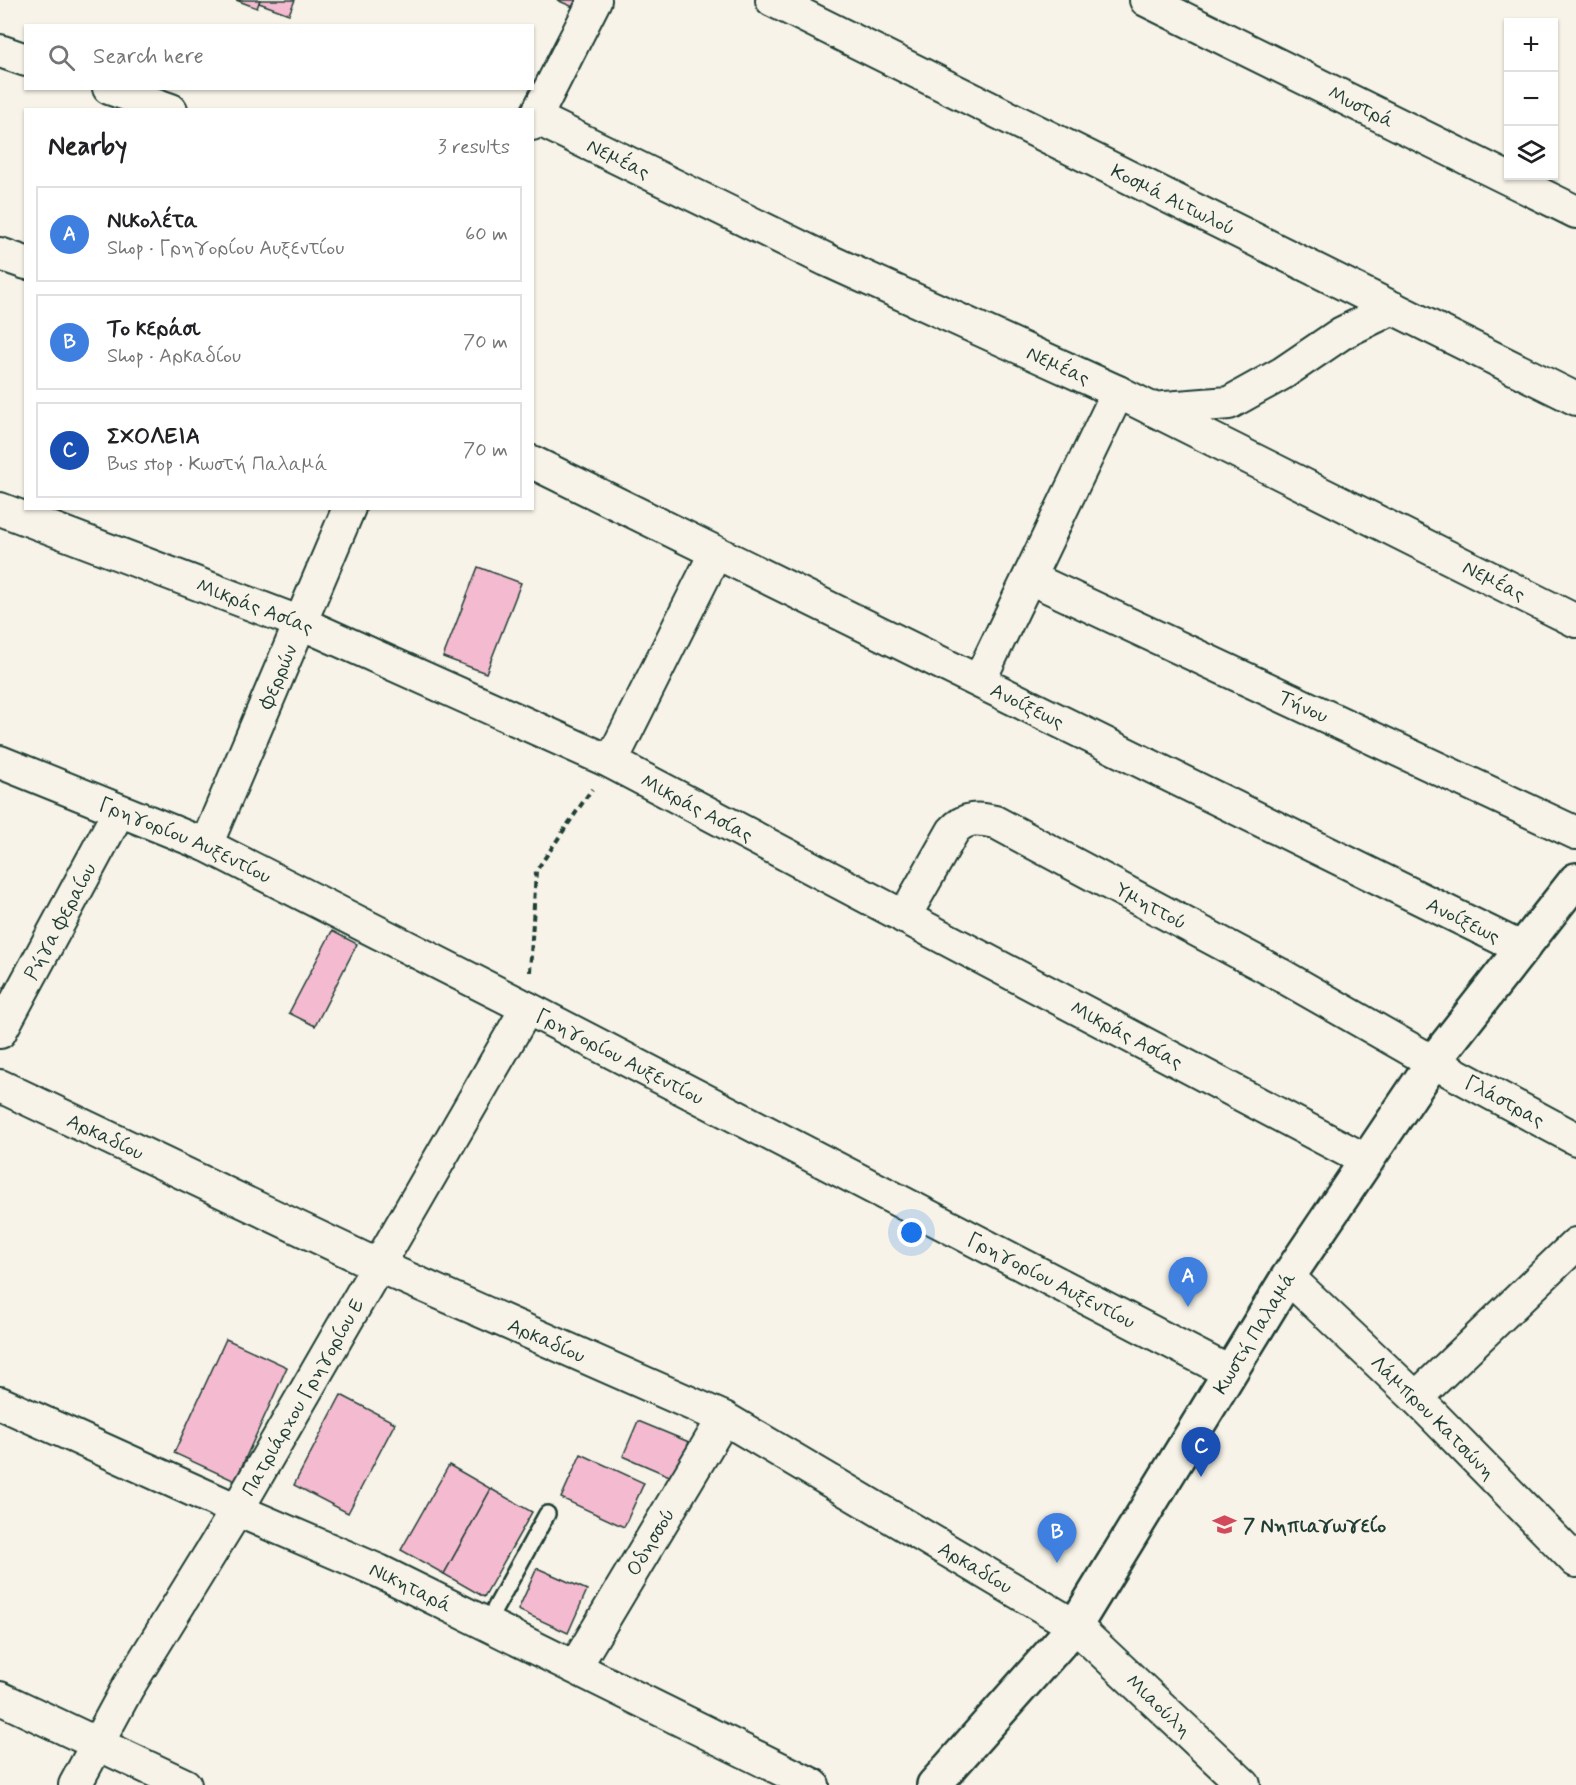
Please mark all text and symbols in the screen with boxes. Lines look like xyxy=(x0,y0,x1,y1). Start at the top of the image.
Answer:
map controls xyxy=(1504,18,1558,180)
button: + xyxy=(1504,18,1558,72)
search box xyxy=(24,24,534,90)
icon: search xyxy=(45,41,78,74)
text: Search here xyxy=(93,43,204,71)
button: − xyxy=(1504,72,1558,126)
street label: Μυστρά xyxy=(1323,80,1398,135)
button: layers xyxy=(1504,126,1558,180)
text: Nearby xyxy=(48,130,127,164)
street label: Νεμέας xyxy=(582,133,654,187)
text: 3 results xyxy=(438,134,510,161)
street label: Κοσμά Αιτωλού xyxy=(1106,158,1239,243)
text: Νικολέτα xyxy=(107,207,198,235)
text: A xyxy=(63,221,76,248)
text: 60 m xyxy=(465,221,508,248)
text: Shop · Γρηγορίου Αυξεντίου xyxy=(107,235,344,262)
text: Το κεράσι xyxy=(107,315,200,343)
text: B xyxy=(63,329,76,356)
text: 70 m xyxy=(463,329,508,356)
street label: Νεμέας xyxy=(1022,340,1094,393)
text: Shop · Αρκαδίου xyxy=(107,343,241,370)
text: ΣΧΟΛΕΙΑ xyxy=(107,423,200,451)
text: C xyxy=(62,437,77,464)
text: 70 m xyxy=(463,437,508,464)
text: Bus stop · Κωστή Παλαμά xyxy=(107,451,327,478)
street label: Νεμέας xyxy=(1458,554,1530,609)
street label: Μικράς Ασίας xyxy=(192,573,318,642)
street label: Φερρών xyxy=(253,641,305,714)
street label: Ανοίξεως xyxy=(985,677,1068,736)
street label: Τήνου xyxy=(1274,684,1332,730)
street label: Μικράς Ασίας xyxy=(636,768,758,850)
street label: Γρηγορίου Αυξεντίου xyxy=(95,791,275,891)
street label: Ρήγα Φεραίου xyxy=(19,859,104,985)
street label: Υμηττού xyxy=(1110,877,1191,937)
street label: Ανοίξεως xyxy=(1422,892,1505,951)
street label: Μικράς Ασίας xyxy=(1065,995,1187,1076)
street label: Γρηγορίου Αυξεντίου xyxy=(531,1003,708,1112)
street label: Γλάστρας xyxy=(1460,1070,1549,1135)
street label: Αρκαδίου xyxy=(62,1108,148,1167)
your location xyxy=(897,1218,926,1247)
street label: Γρηγορίου Αυξεντίου xyxy=(962,1227,1139,1336)
pin: A xyxy=(1168,1258,1208,1307)
street label: Κωστή Παλαμά xyxy=(1208,1267,1303,1400)
street label: Πατριάρχου Γρηγορίου Ε xyxy=(236,1294,372,1502)
street label: Αρκαδίου xyxy=(503,1312,589,1370)
street label: Λάμπρου Κατσώνη xyxy=(1364,1350,1501,1486)
pin: C xyxy=(1182,1428,1220,1477)
street label: Οδησσού xyxy=(620,1503,682,1582)
school or university icon: 7 Νηπιαγωγείο xyxy=(1212,1512,1238,1538)
place label: 7 Νηπιαγωγείο xyxy=(1243,1513,1386,1540)
pin: B xyxy=(1038,1514,1076,1563)
street label: Αρκαδίου xyxy=(933,1536,1017,1601)
street label: Νικηταρά xyxy=(365,1556,456,1620)
street label: Μιαούλη xyxy=(1119,1668,1197,1744)

